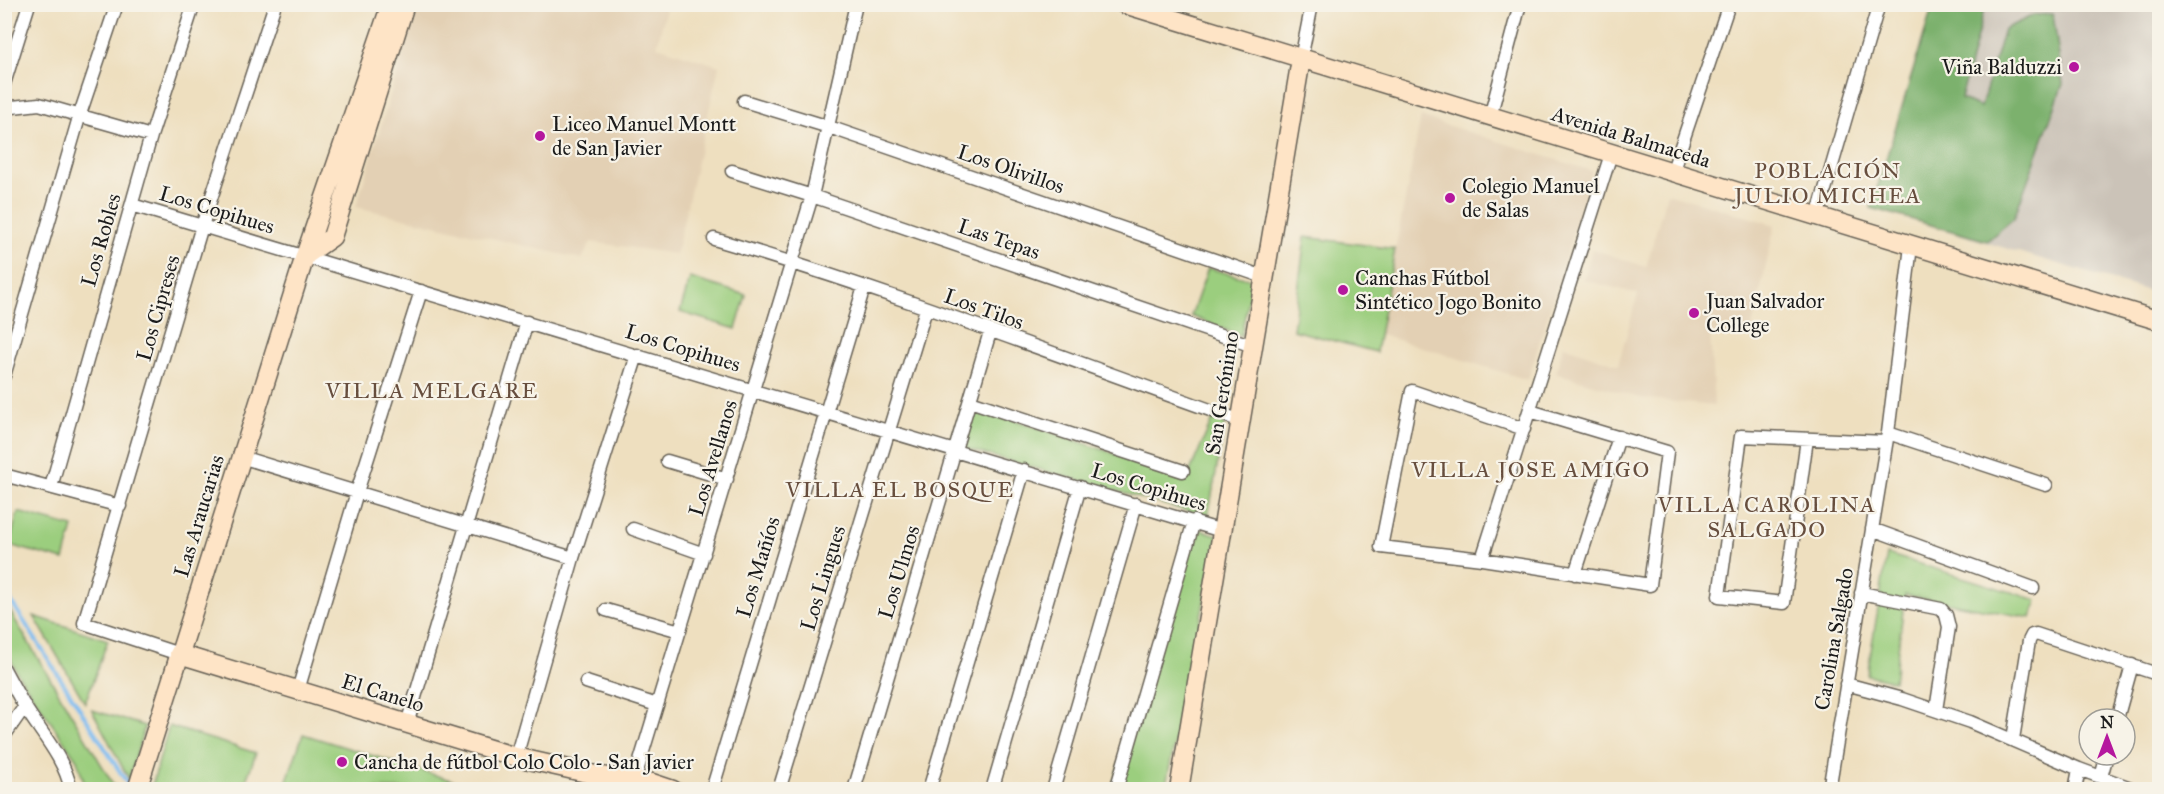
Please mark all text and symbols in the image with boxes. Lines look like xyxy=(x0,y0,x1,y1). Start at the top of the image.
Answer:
place label: Viña Balduzzi xyxy=(1941,54,2062,80)
marker: Viña Balduzzi xyxy=(2067,60,2081,74)
street label: Avenida Balmaceda xyxy=(1547,100,1714,174)
place label: Liceo Manuel Montt de San Javier xyxy=(552,111,737,161)
marker: Liceo Manuel Montt de San Javier xyxy=(533,129,547,143)
street label: Los Olivillos xyxy=(954,139,1068,199)
district label: POBLACIÓN JULIO MICHEA xyxy=(1732,157,1922,209)
place label: Colegio Manuel de Salas xyxy=(1462,173,1600,223)
street label: Los Copihues xyxy=(156,180,278,240)
street label: Los Robles xyxy=(75,190,127,290)
marker: Colegio Manuel de Salas xyxy=(1443,191,1457,205)
street label: Las Tepas xyxy=(955,213,1043,265)
street label: Los Cipreses xyxy=(130,252,186,364)
place label: Canchas Fútbol Sintético Jogo Bonito xyxy=(1355,265,1542,315)
street label: Los Tilos xyxy=(941,283,1027,335)
marker: Canchas Fútbol Sintético Jogo Bonito xyxy=(1336,283,1350,297)
place label: Juan Salvador College xyxy=(1704,288,1824,338)
marker: Juan Salvador College xyxy=(1687,306,1701,320)
street label: Los Copihues xyxy=(622,318,744,378)
street label: San Gerónimo xyxy=(1199,329,1245,457)
district label: VILLA MELGARE xyxy=(324,377,539,404)
street label: Los Avellanos xyxy=(683,397,743,519)
street label: Las Araucarias xyxy=(168,452,230,580)
district label: VILLA JOSE AMIGO xyxy=(1410,456,1651,483)
street label: Los Copihues xyxy=(1088,457,1210,517)
district label: VILLA EL BOSQUE xyxy=(784,476,1015,503)
district label: VILLA CAROLINA SALGADO xyxy=(1657,491,1876,543)
street label: Los Mañíos xyxy=(730,513,786,621)
street label: Los Lingues xyxy=(795,522,851,634)
street label: Los Ulmos xyxy=(872,522,926,622)
street label: Carolina Salgado xyxy=(1809,565,1859,712)
street label: El Canelo xyxy=(339,668,428,718)
north arrow xyxy=(2077,707,2137,767)
text: N xyxy=(2100,713,2114,732)
place label: Cancha de fútbol Colo Colo - San Javier xyxy=(354,749,694,775)
marker: Cancha de fútbol Colo Colo - San Javier xyxy=(335,755,349,769)

